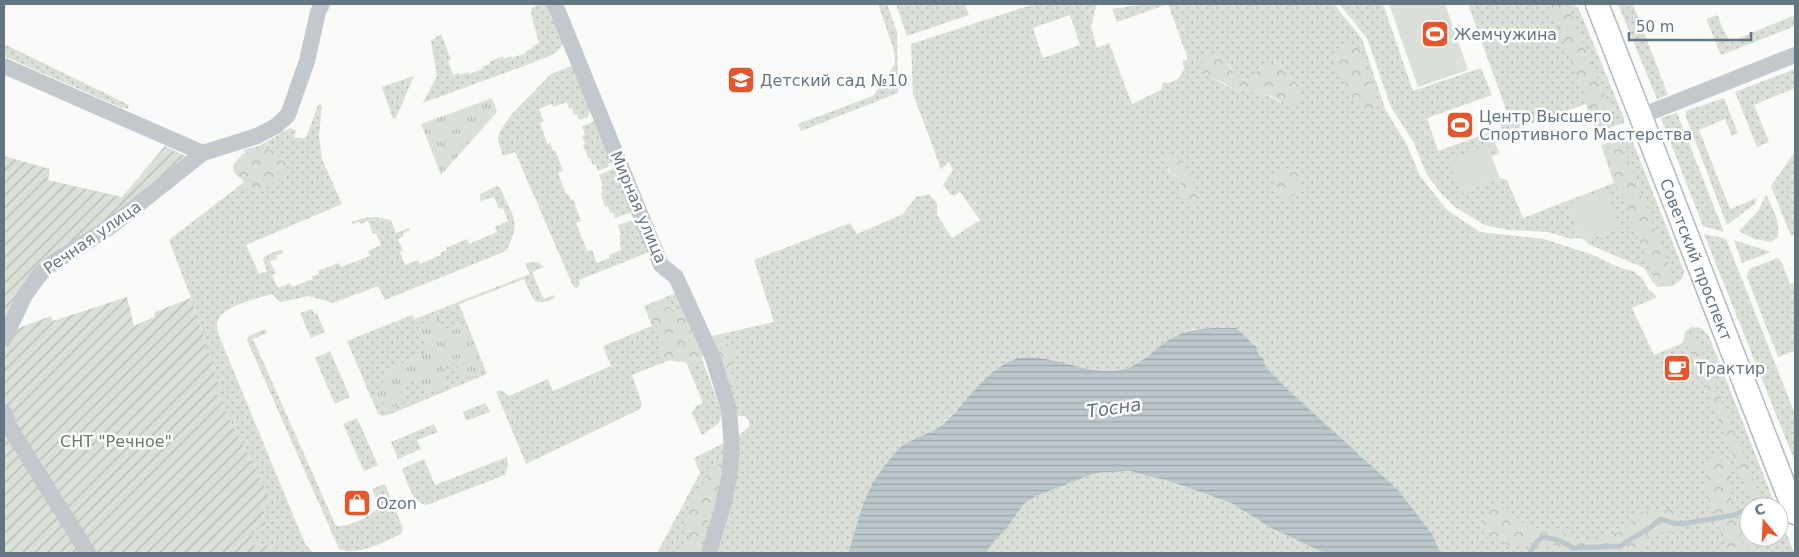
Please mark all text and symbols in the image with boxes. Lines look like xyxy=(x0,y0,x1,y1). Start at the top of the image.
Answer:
scale bar xyxy=(1629,10,1752,42)
text: 50 m xyxy=(1636,18,1674,36)
sports icon: Жемчужина xyxy=(1420,19,1450,49)
place label: Жемчужина xyxy=(1454,25,1557,44)
school or university icon: Детский сад №10 xyxy=(726,65,756,95)
place label: Детский сад №10 xyxy=(760,71,908,90)
place label: Центр Высшего Спортивного Мастерства xyxy=(1479,107,1692,144)
sports icon: Центр Высшего Спортивного Мастерства xyxy=(1445,110,1475,140)
street label: Мирная улица xyxy=(606,148,671,266)
street label: Советский проспект xyxy=(1656,176,1736,343)
street label: Речная улица xyxy=(40,197,145,278)
cafe icon: Трактир xyxy=(1662,353,1692,383)
place label: Трактир xyxy=(1695,359,1765,378)
water label: Тосна xyxy=(1085,393,1142,422)
park label: СНТ "Речное" xyxy=(60,432,172,451)
shop icon: Ozon xyxy=(342,488,372,518)
place label: Ozon xyxy=(376,494,417,513)
north arrow xyxy=(1739,497,1789,547)
text: С xyxy=(1752,500,1767,519)

